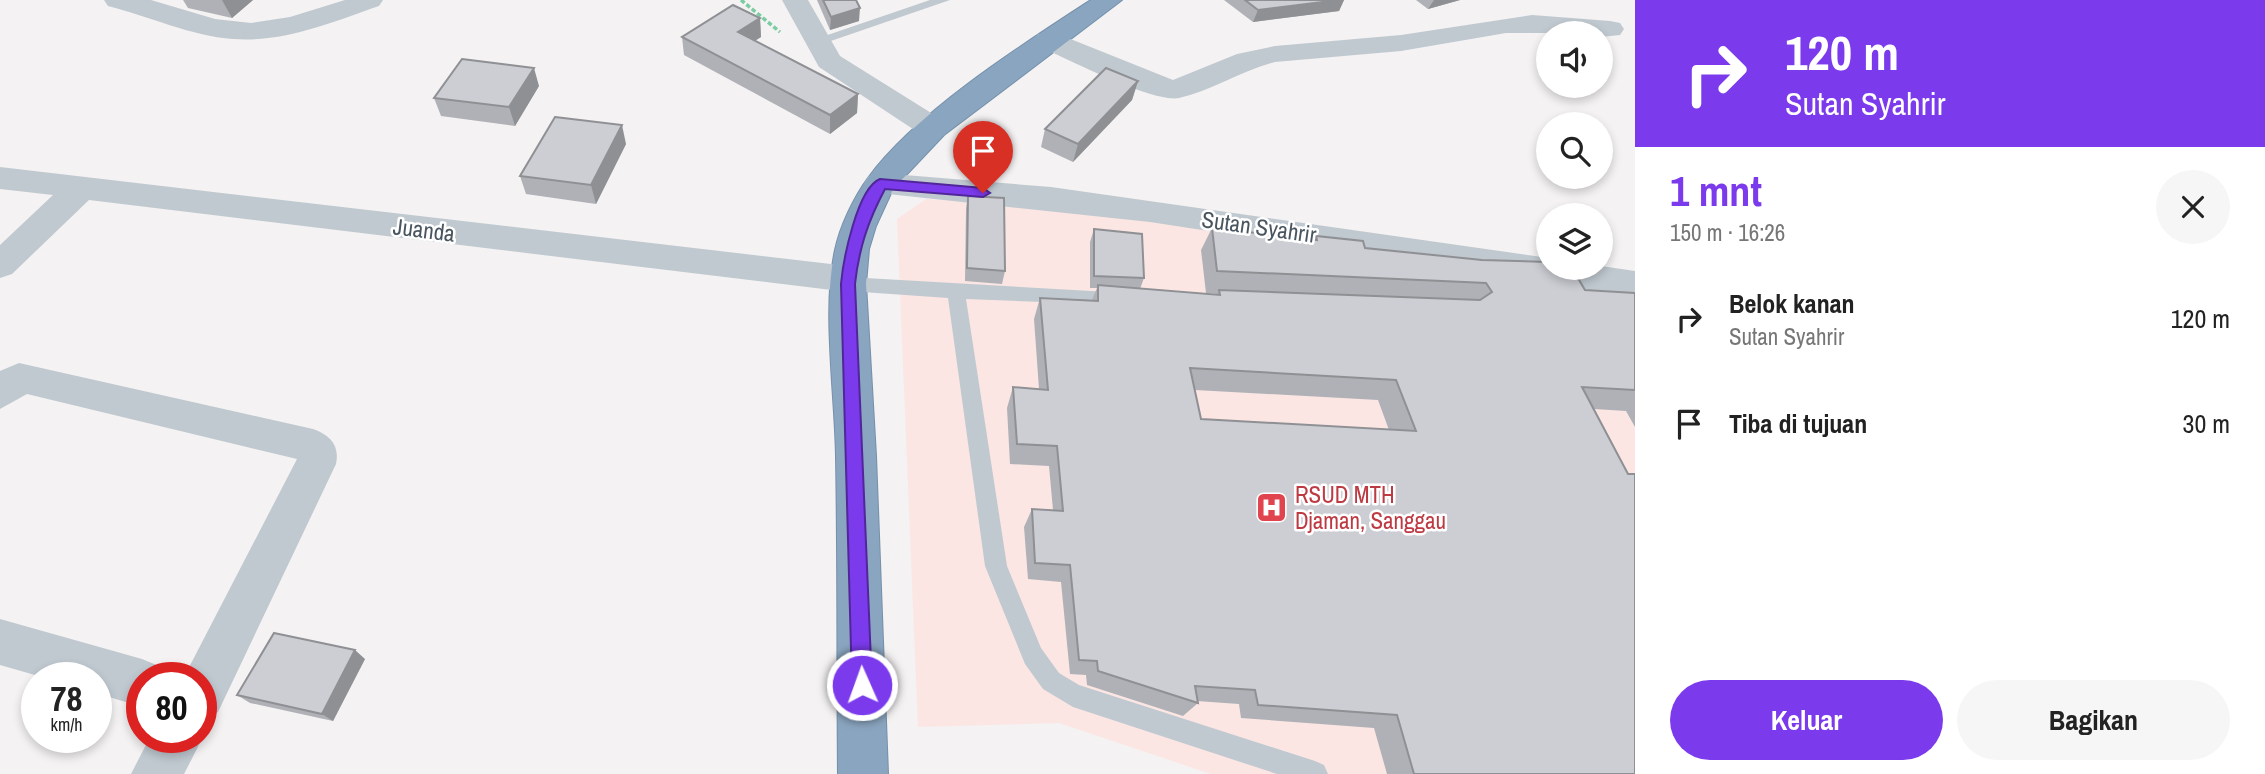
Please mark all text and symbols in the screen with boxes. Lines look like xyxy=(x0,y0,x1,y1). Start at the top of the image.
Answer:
text: 120 m xyxy=(1785,19,1899,85)
map controls xyxy=(1536,21,1613,280)
button: sound xyxy=(1536,21,1613,98)
icon: right xyxy=(1670,28,1761,119)
text: Sutan Syahrir xyxy=(1785,82,1945,125)
button: search xyxy=(1536,112,1613,189)
pin xyxy=(953,121,1013,193)
icon: arrive xyxy=(964,132,1002,170)
text: 1 mnt xyxy=(1670,163,1762,219)
button: close xyxy=(2156,170,2230,244)
street label: Sutan Syahrir xyxy=(1200,203,1319,250)
button: layers xyxy=(1536,203,1613,280)
street label: Juanda xyxy=(391,210,457,249)
text: 150 m · 16:26 xyxy=(1670,217,1785,248)
text: Belok kanan xyxy=(1729,286,1855,321)
icon: right xyxy=(1670,300,1708,338)
text: 120 m xyxy=(2171,301,2230,336)
text: Sutan Syahrir xyxy=(1729,321,1844,352)
icon: arrive xyxy=(1670,405,1708,443)
text: Tiba di tujuan xyxy=(1729,406,1867,441)
text: 30 m xyxy=(2183,406,2230,441)
place label: RSUD MTH Djaman, Sanggau xyxy=(1295,479,1446,536)
hospital icon: RSUD MTH Djaman, Sanggau xyxy=(1255,491,1289,525)
position arrow xyxy=(825,648,899,722)
speed limit sign: 80 xyxy=(126,662,217,753)
text: 78 xyxy=(51,675,82,722)
button: Keluar xyxy=(1670,680,1943,760)
button: Bagikan xyxy=(1957,680,2230,760)
text: km/h xyxy=(51,712,83,737)

